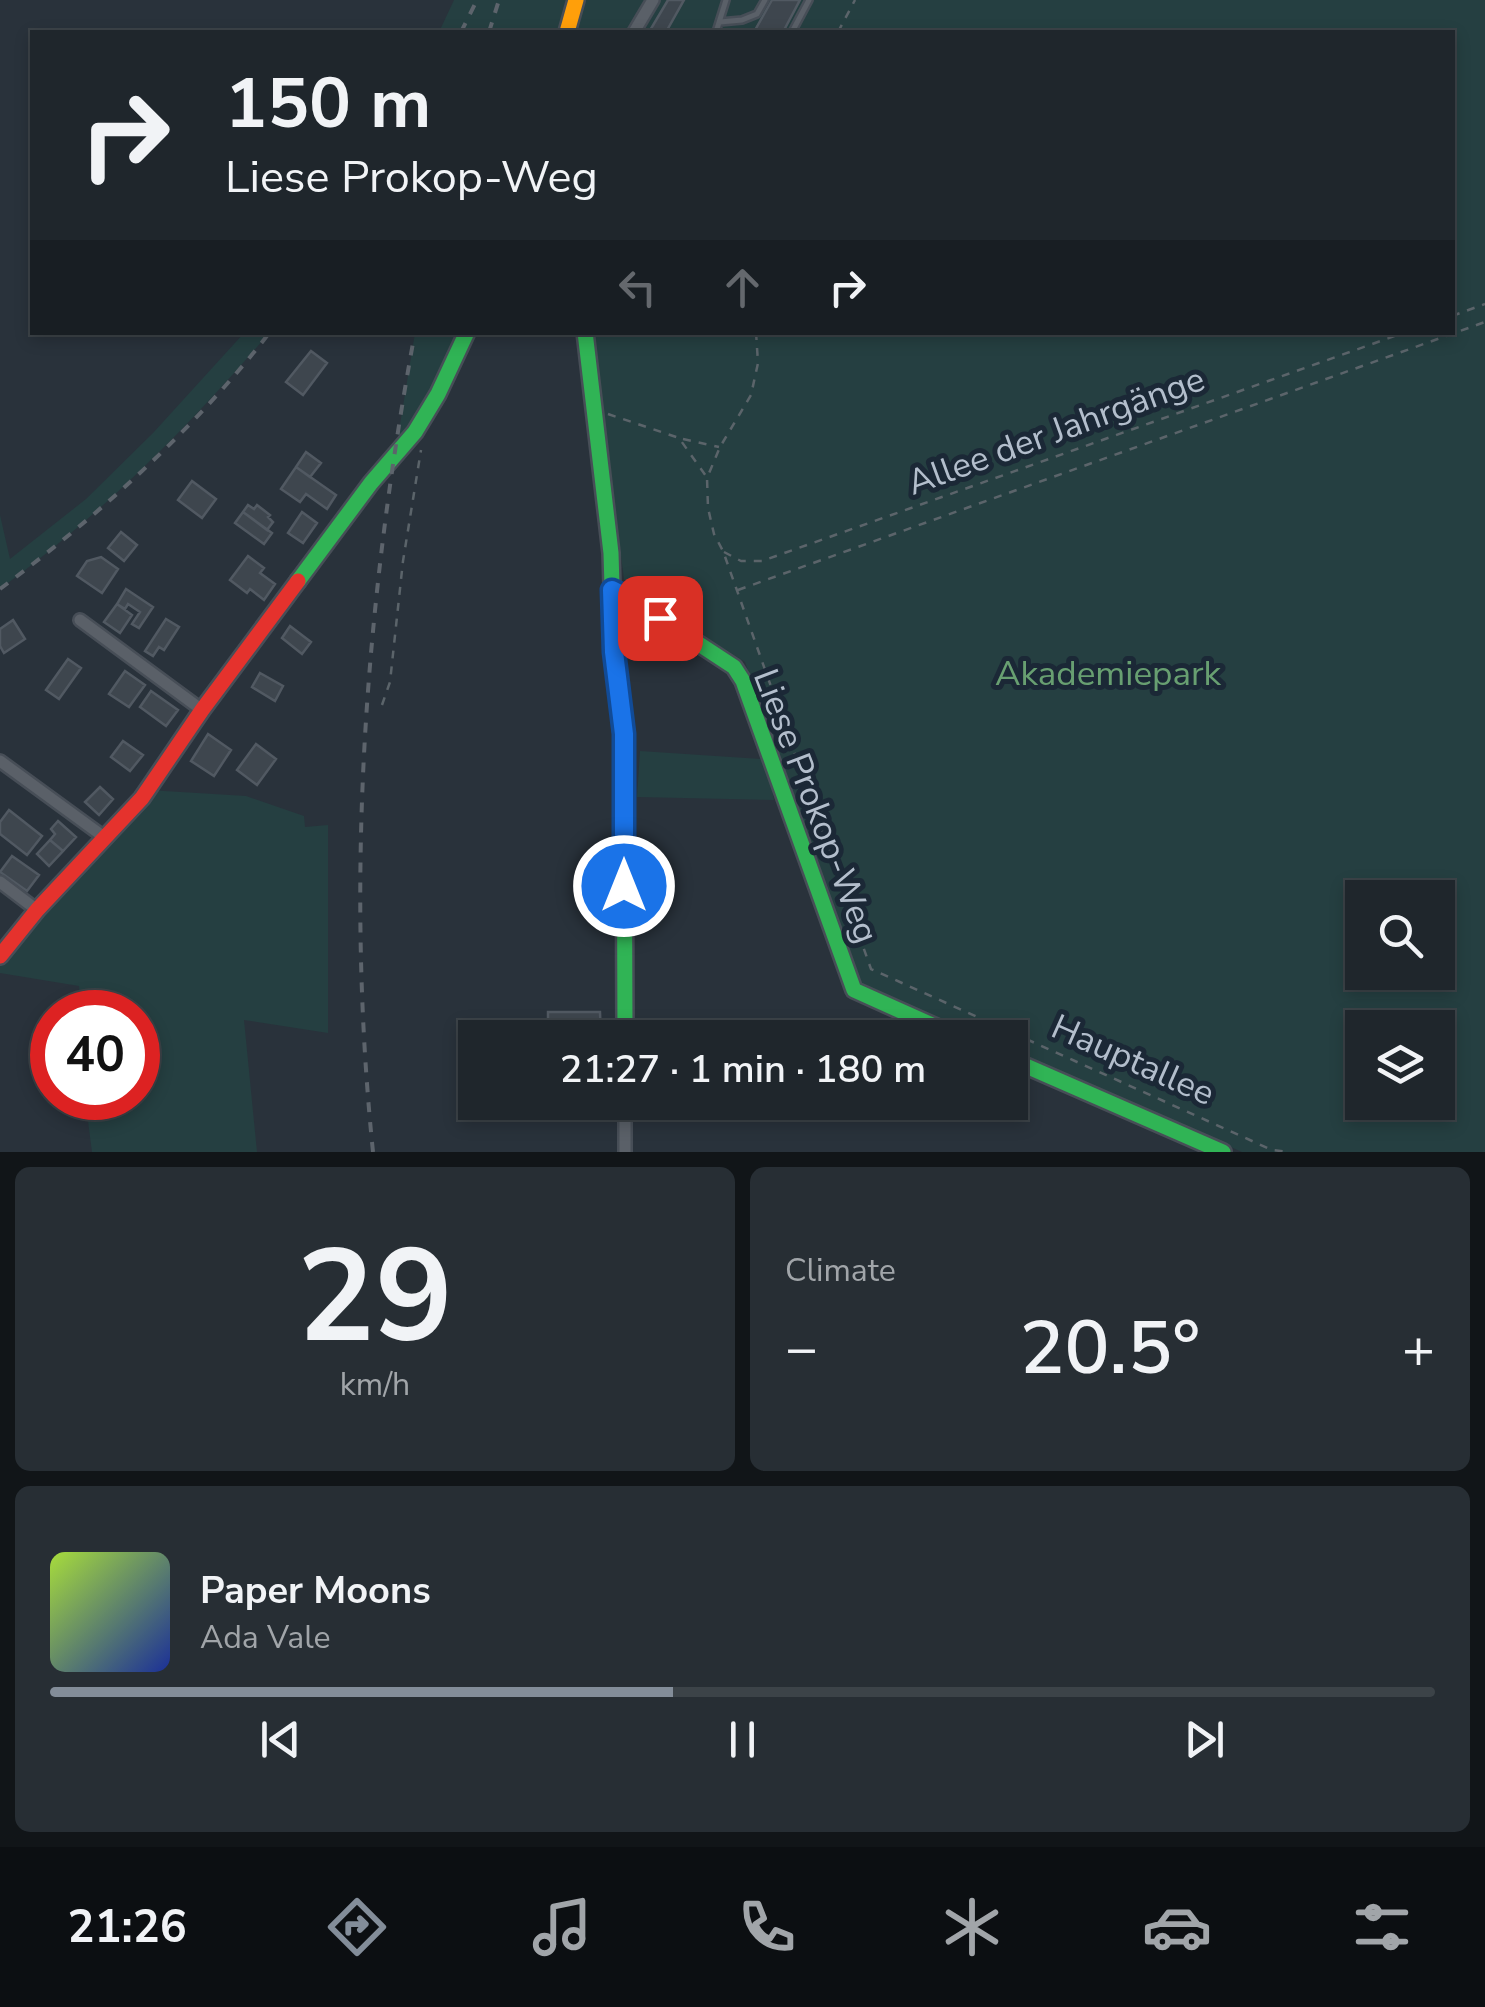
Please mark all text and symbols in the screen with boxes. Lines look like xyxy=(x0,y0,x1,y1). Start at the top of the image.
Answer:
text: 150 m xyxy=(225,56,431,152)
icon: right xyxy=(60,70,190,200)
text: Liese Prokop-Weg xyxy=(225,147,598,208)
icon: left xyxy=(610,260,665,315)
icon: ahead xyxy=(715,260,770,315)
icon: right xyxy=(820,260,875,315)
street label: Allee der Jahrgänge xyxy=(901,355,1211,507)
pin xyxy=(618,576,703,661)
icon: arrive xyxy=(633,591,688,646)
park label: Akademiepark xyxy=(995,650,1222,697)
street label: Liese Prokop-Weg xyxy=(742,662,890,950)
position arrow xyxy=(572,834,676,938)
map controls xyxy=(1345,880,1455,1120)
button: search xyxy=(1345,880,1455,990)
speed limit sign: 40 xyxy=(30,990,160,1120)
street label: Hauptallee xyxy=(1044,1003,1222,1117)
button: layers xyxy=(1345,1010,1455,1120)
text: 21:27 · 1 min · 180 m xyxy=(560,1044,926,1095)
text: 29 xyxy=(297,1209,453,1386)
text: Climate xyxy=(785,1249,896,1292)
text: 20.5° xyxy=(1020,1297,1200,1399)
text: − xyxy=(785,1311,818,1386)
text: + xyxy=(1402,1311,1435,1386)
text: km/h xyxy=(340,1363,410,1406)
text: Paper Moons xyxy=(200,1565,431,1616)
text: Ada Vale xyxy=(200,1616,331,1659)
icon: previous xyxy=(253,1712,308,1767)
icon: pause xyxy=(715,1712,770,1767)
icon: next xyxy=(1177,1712,1232,1767)
icon: directions xyxy=(322,1892,392,1962)
icon: music xyxy=(527,1892,597,1962)
icon: phone xyxy=(732,1892,802,1962)
icon: climate xyxy=(937,1892,1007,1962)
icon: car xyxy=(1142,1892,1212,1962)
icon: filters xyxy=(1347,1892,1417,1962)
text: 21:26 xyxy=(68,1897,187,1958)

